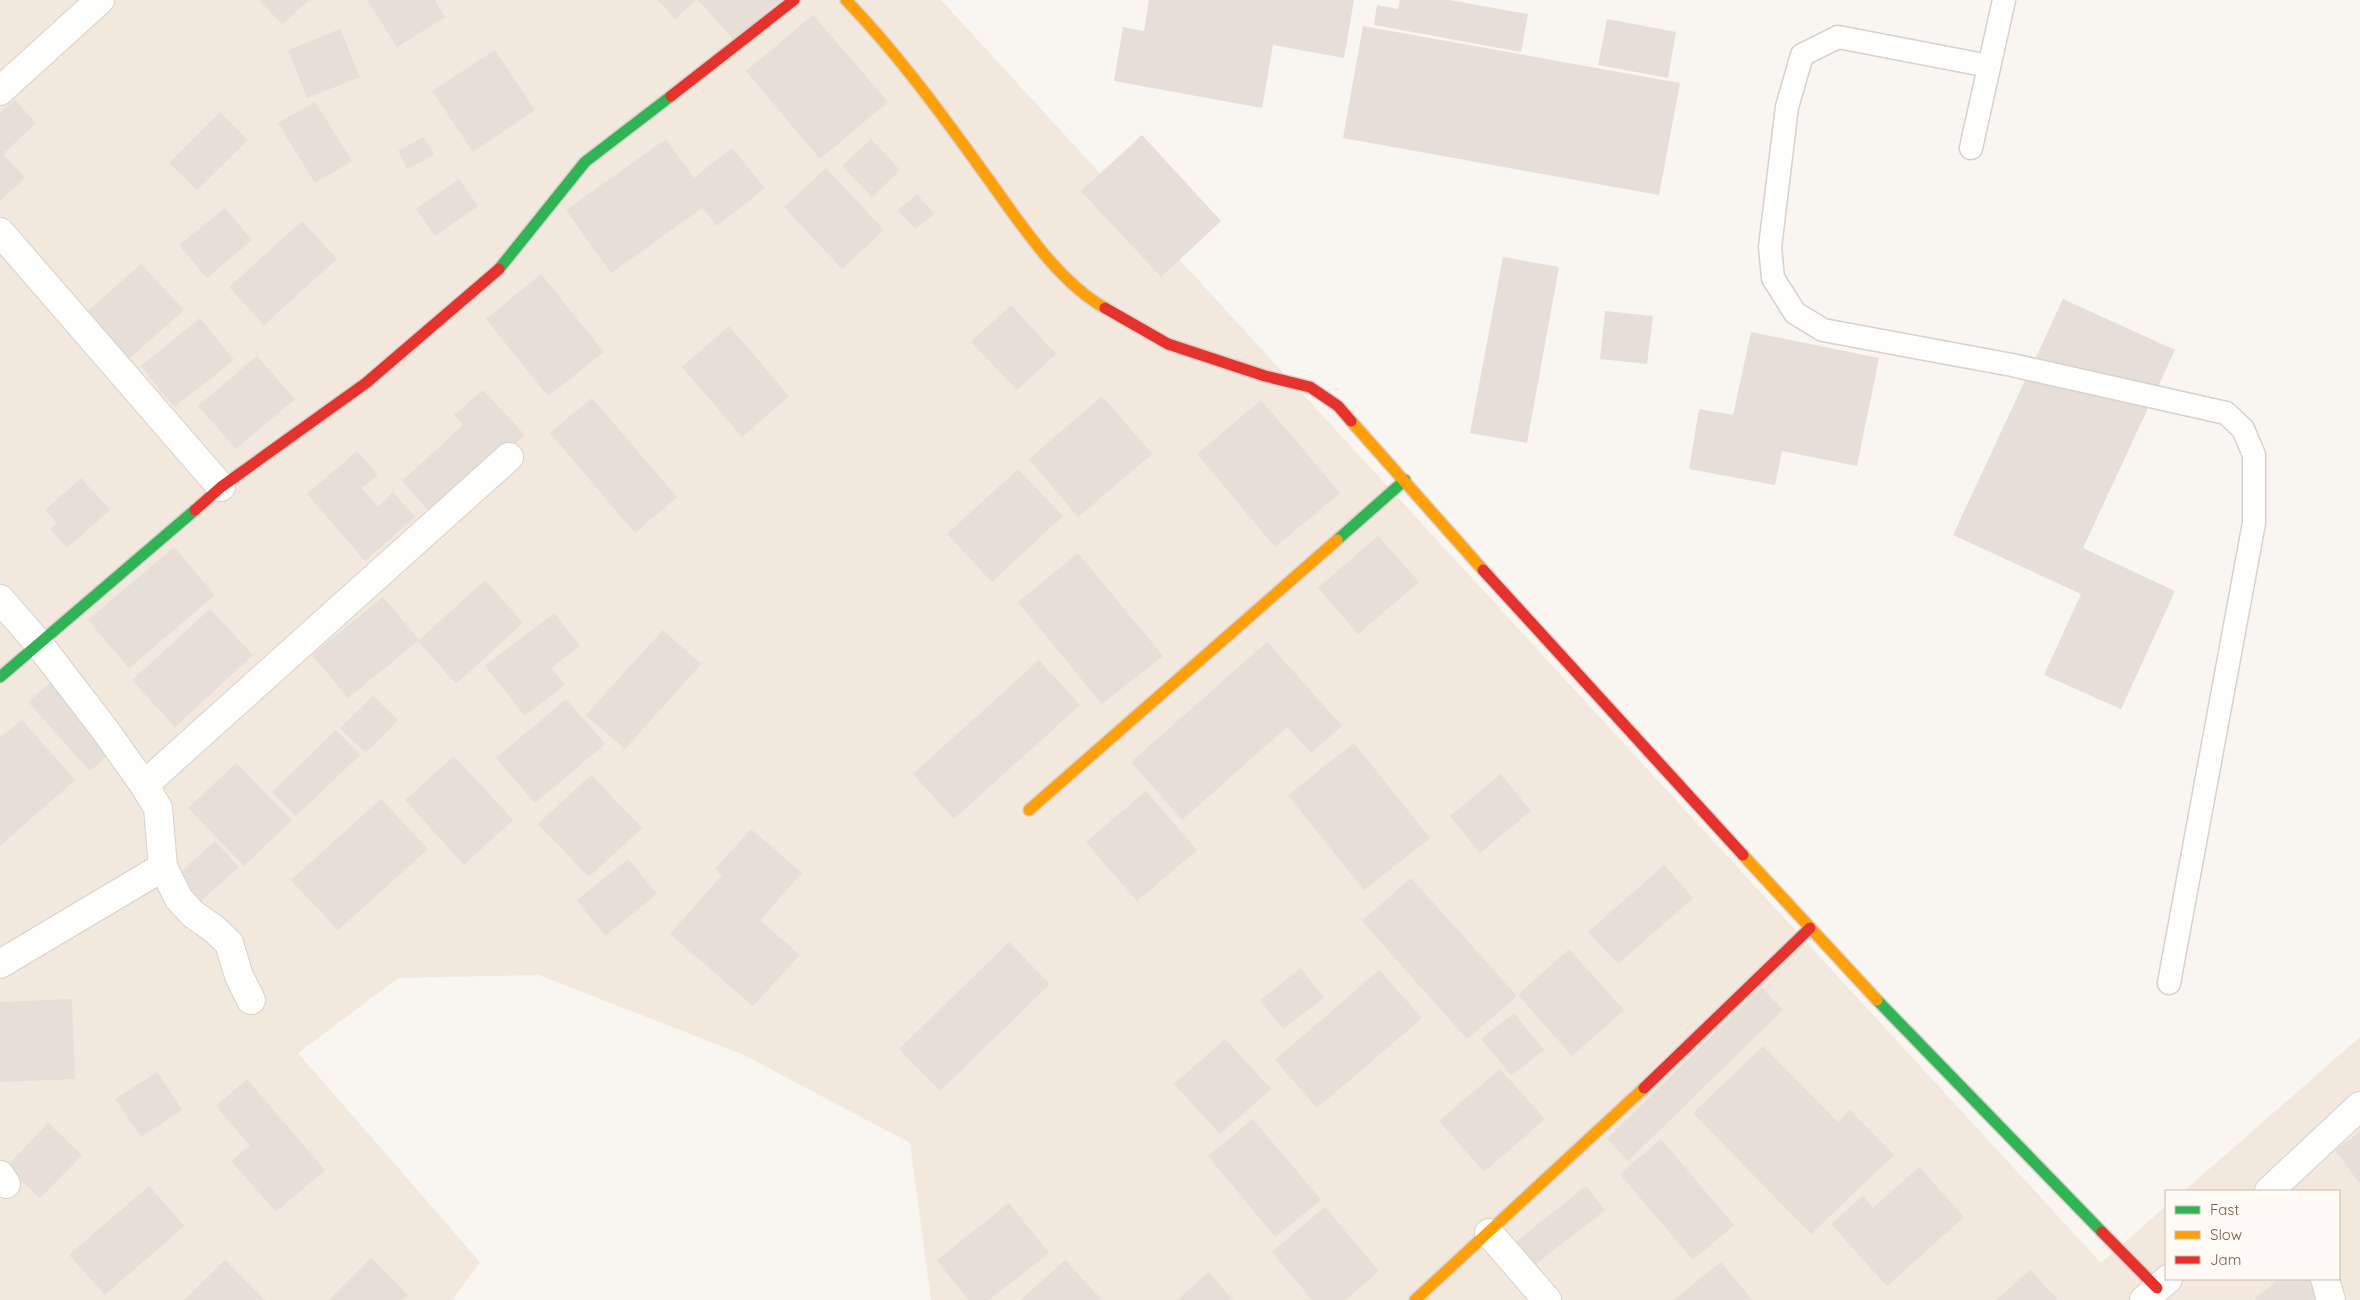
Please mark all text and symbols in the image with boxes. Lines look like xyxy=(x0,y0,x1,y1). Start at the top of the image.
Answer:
legend xyxy=(2165,1190,2340,1280)
text: Fast xyxy=(2210,1200,2239,1219)
text: Slow xyxy=(2210,1225,2242,1244)
text: Jam xyxy=(2210,1250,2241,1269)

